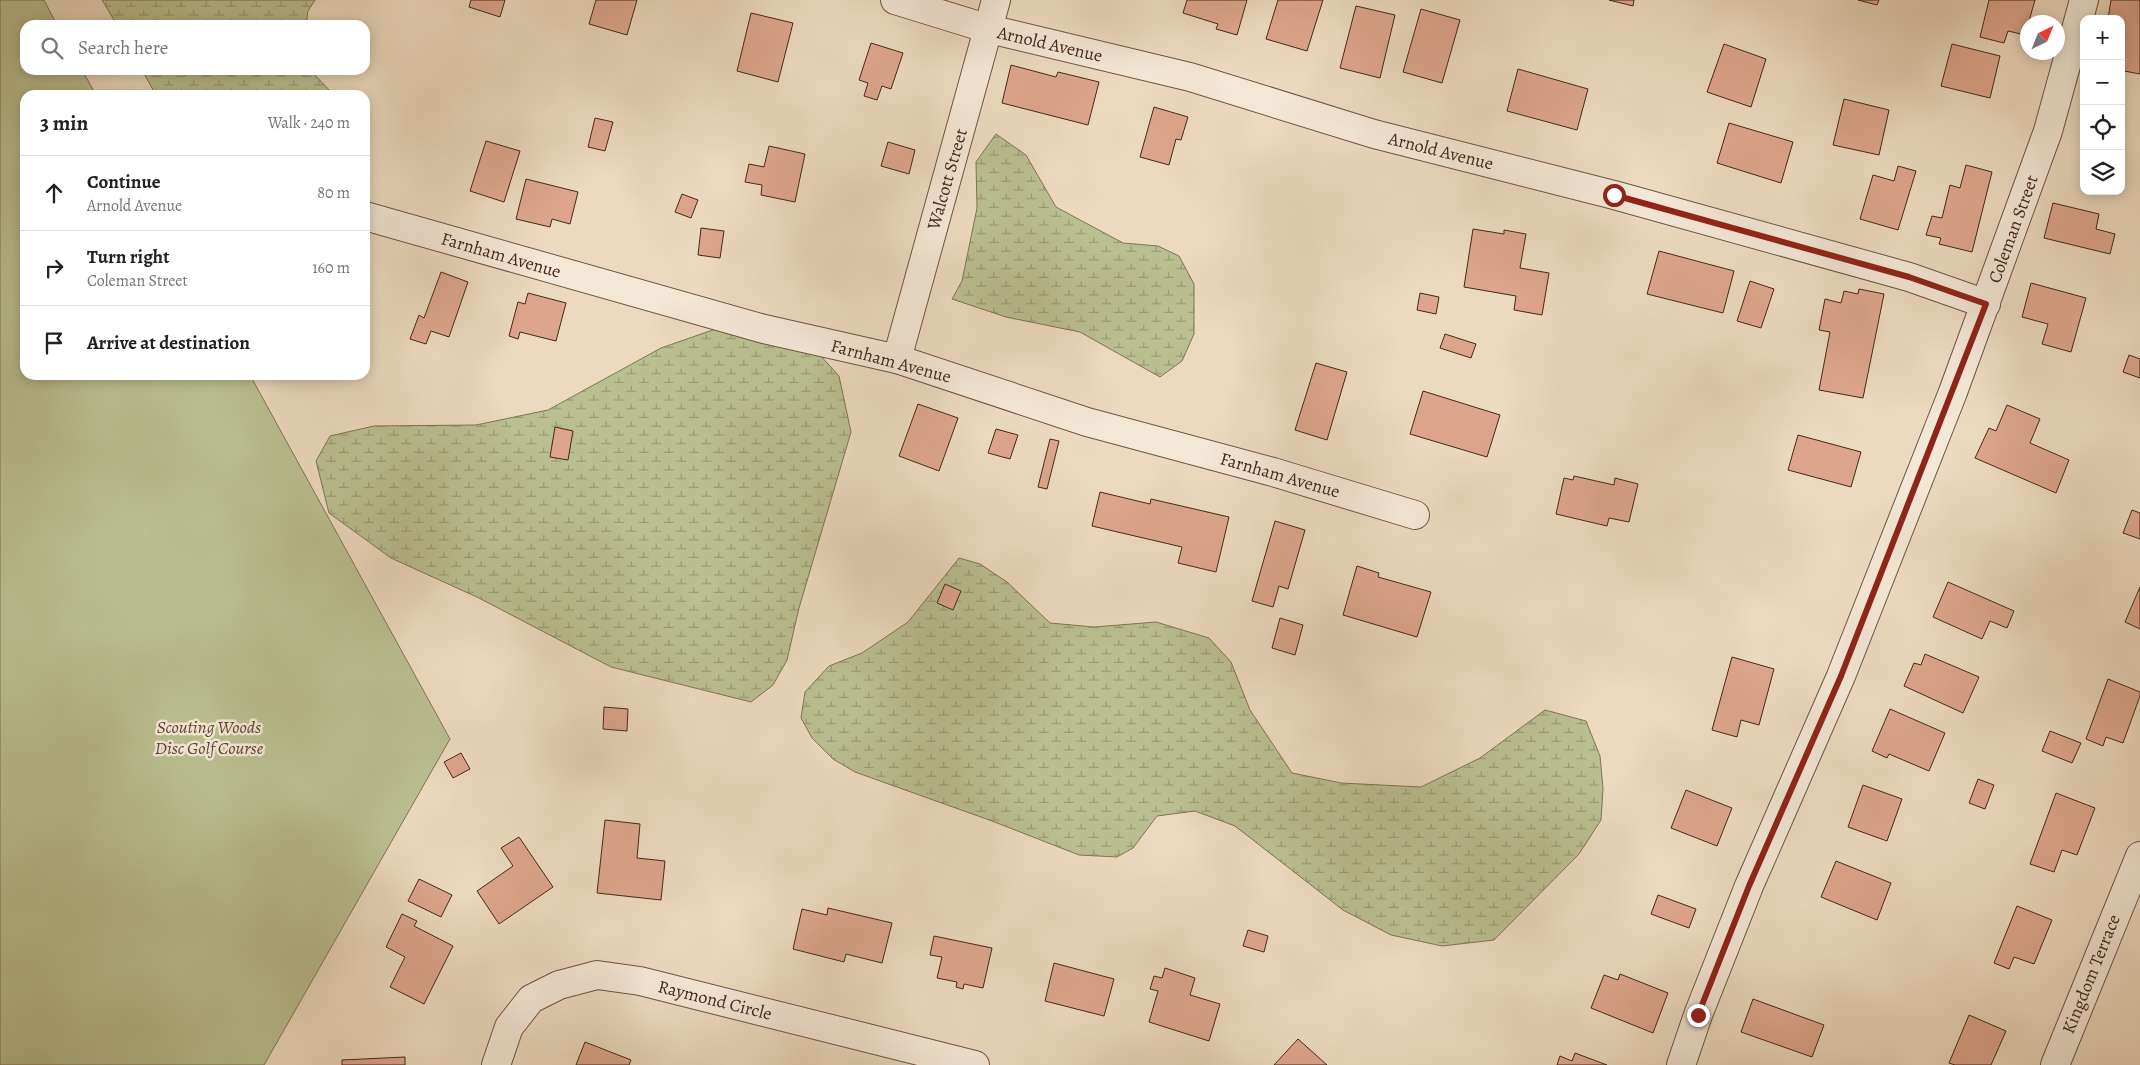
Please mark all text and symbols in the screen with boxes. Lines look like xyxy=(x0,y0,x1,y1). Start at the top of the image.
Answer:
north arrow xyxy=(2020,15,2065,60)
map controls xyxy=(2080,15,2125,195)
button: + xyxy=(2080,15,2125,60)
search box xyxy=(20,20,370,75)
street label: Arnold Avenue xyxy=(994,20,1105,68)
icon: search xyxy=(38,34,66,62)
text: Search here xyxy=(78,35,168,61)
button: − xyxy=(2080,60,2125,105)
button: locate xyxy=(2080,105,2125,150)
text: 3 min xyxy=(40,109,88,137)
text: Walk · 240 m xyxy=(268,112,350,134)
street label: Walcott Street xyxy=(921,126,973,233)
street label: Arnold Avenue xyxy=(1385,126,1496,176)
button: layers xyxy=(2080,150,2125,195)
text: Continue xyxy=(87,169,161,195)
street label: Coleman Street xyxy=(1982,172,2044,286)
icon: ahead xyxy=(40,179,68,207)
text: 80 m xyxy=(317,182,350,204)
route start xyxy=(1603,184,1626,207)
text: Arnold Avenue xyxy=(87,195,182,217)
street label: Farnham Avenue xyxy=(438,226,564,284)
text: Turn right xyxy=(87,244,169,270)
icon: right xyxy=(40,254,68,282)
text: 160 m xyxy=(312,257,350,279)
text: Coleman Street xyxy=(87,270,188,292)
icon: arrive xyxy=(40,329,68,357)
text: Arrive at destination xyxy=(87,330,250,356)
street label: Farnham Avenue xyxy=(828,333,954,389)
street label: Farnham Avenue xyxy=(1217,446,1343,504)
park label: Scouting Woods Disc Golf Course xyxy=(155,715,264,760)
street label: Kingdom Terrace xyxy=(2056,911,2126,1037)
street label: Raymond Circle xyxy=(656,974,774,1026)
route end xyxy=(1687,1004,1710,1027)

